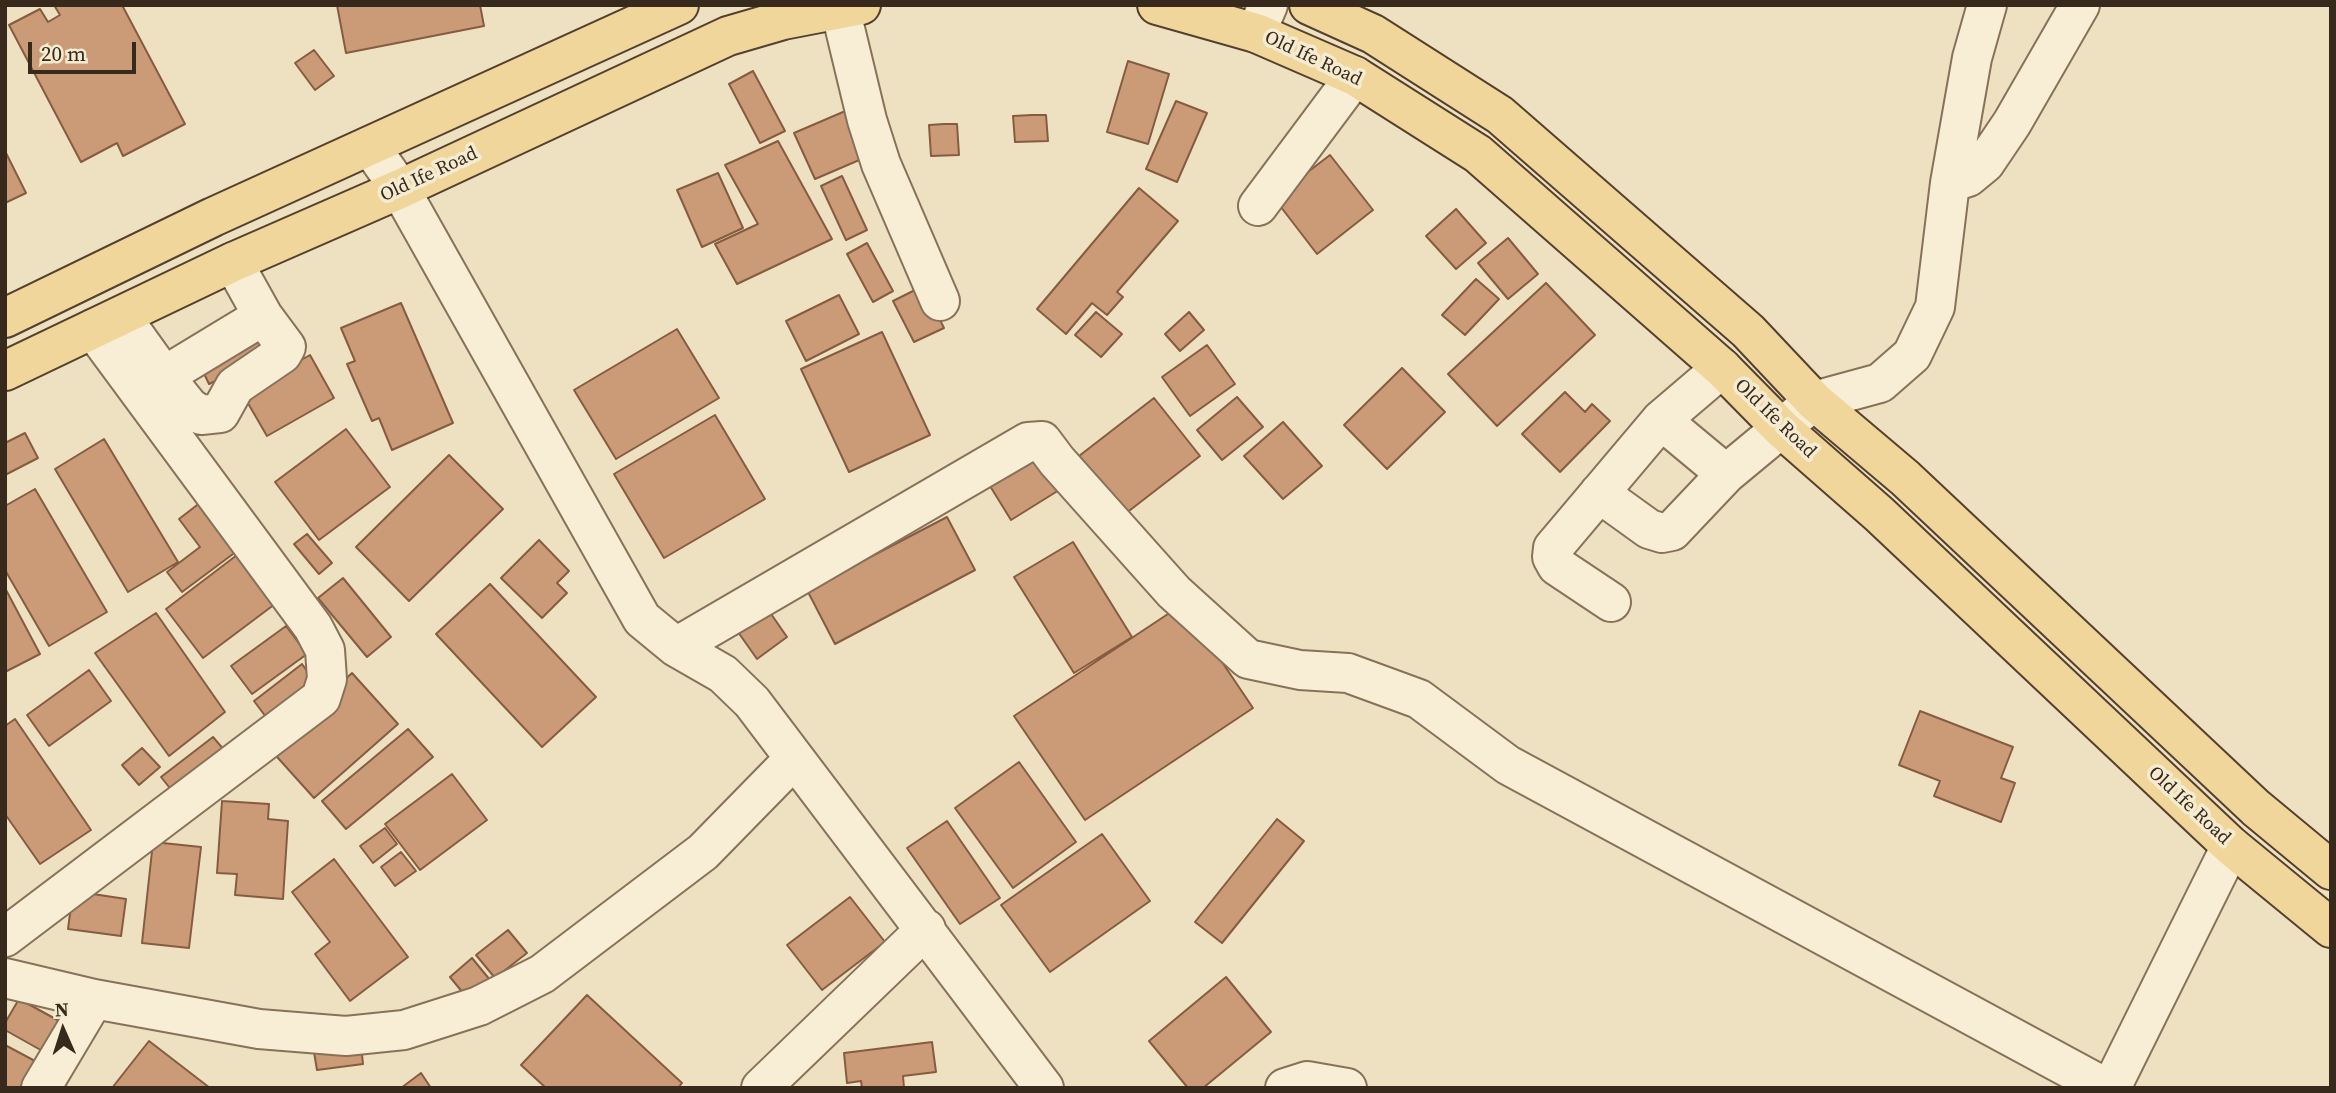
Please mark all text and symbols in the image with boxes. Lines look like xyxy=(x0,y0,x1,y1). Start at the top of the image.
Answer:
street label: Old Ife Road xyxy=(1261,27,1365,91)
scale bar xyxy=(32,28,140,72)
text: 20 m xyxy=(41,39,86,68)
street label: Old Ife Road xyxy=(377,143,481,207)
street label: Old Ife Road xyxy=(1729,374,1821,464)
street label: Old Ife Road xyxy=(2143,762,2235,850)
north arrow xyxy=(28,995,98,1065)
text: N xyxy=(54,996,69,1022)

